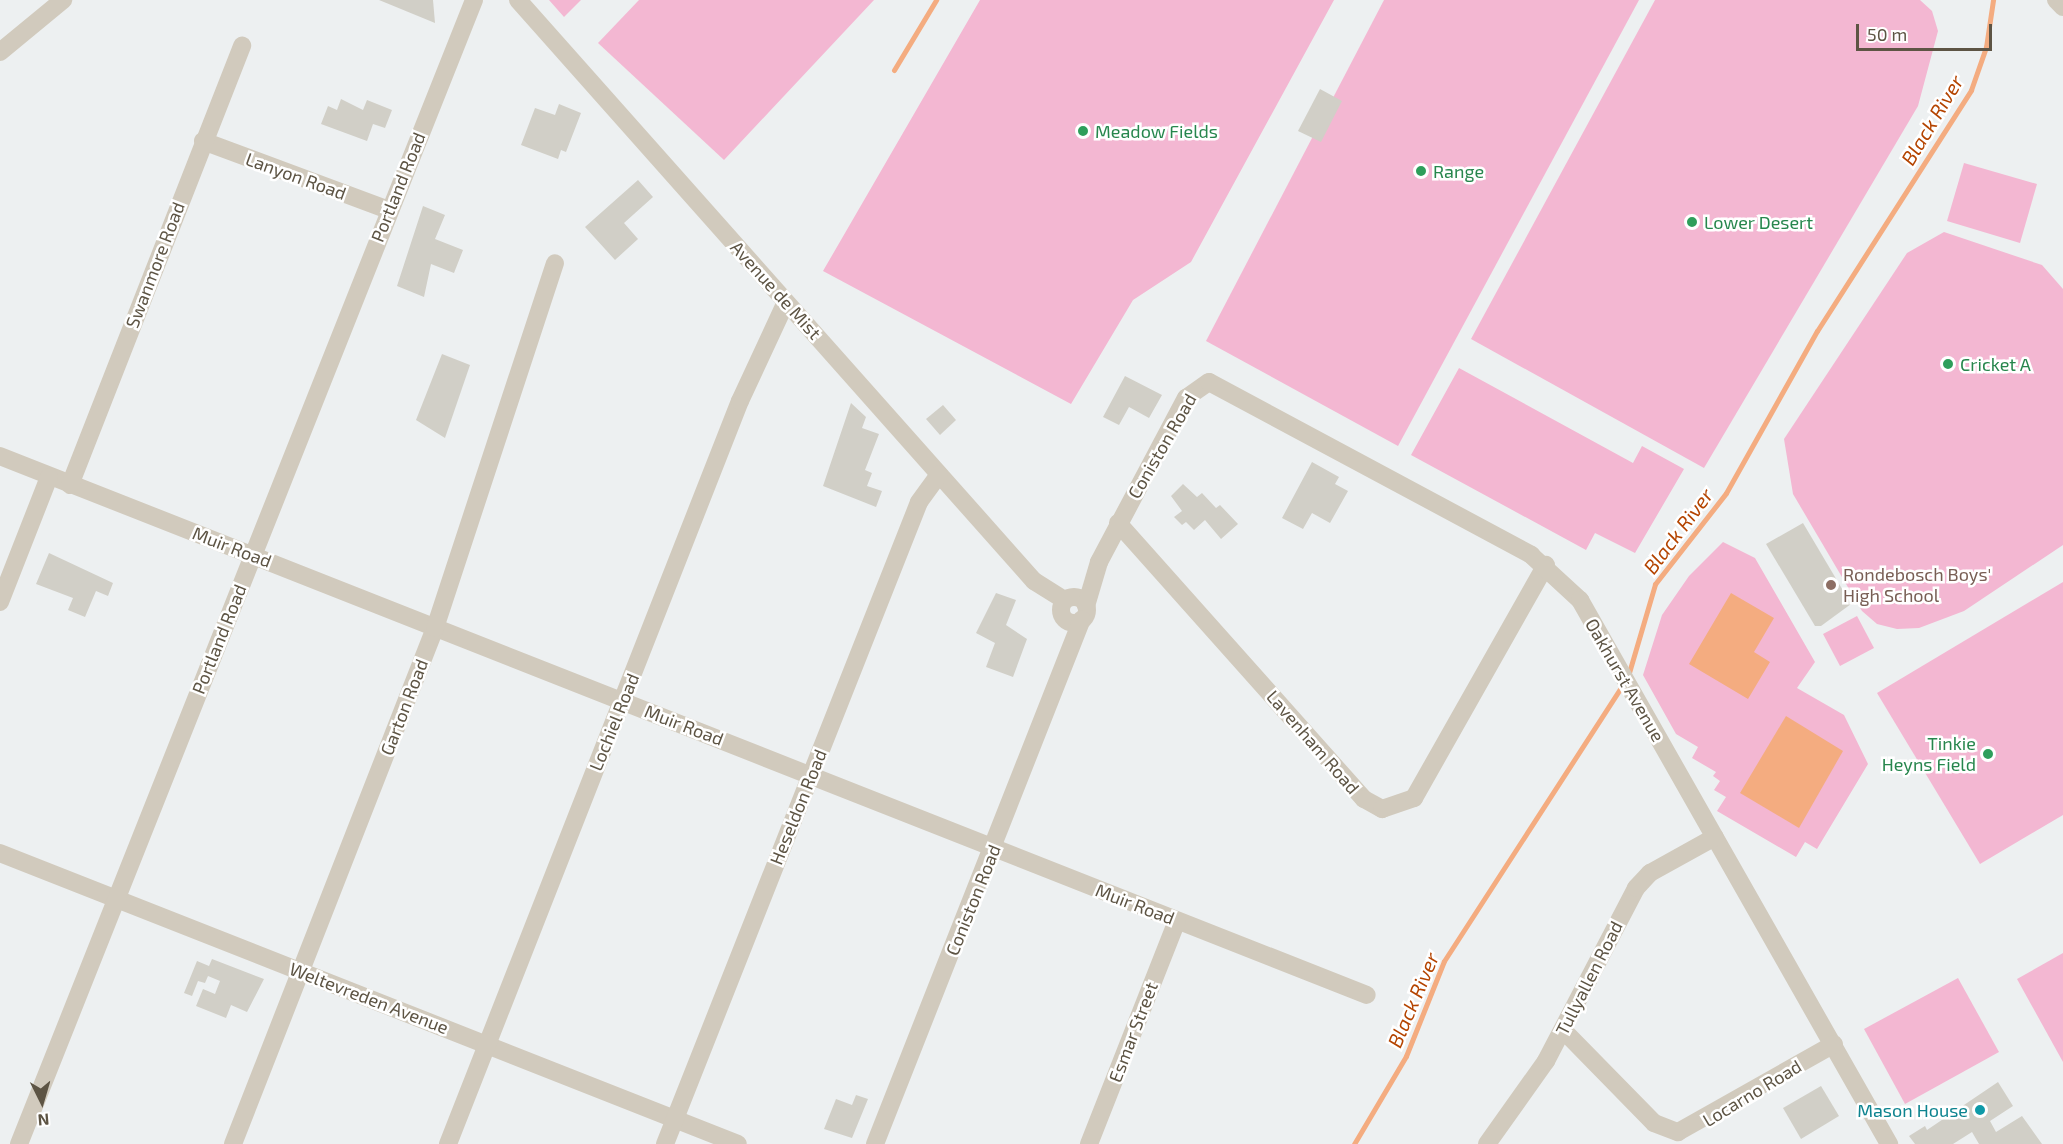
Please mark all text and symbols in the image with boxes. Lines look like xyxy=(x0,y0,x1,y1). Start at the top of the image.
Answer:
scale bar xyxy=(1859,12,1996,50)
text: 50 m xyxy=(1867,23,1907,45)
water label: Black River xyxy=(1896,71,1968,169)
place label: Meadow Fields xyxy=(1095,120,1218,142)
marker: Meadow Fields xyxy=(1076,124,1090,138)
street label: Portland Road xyxy=(366,129,430,245)
street label: Lanyon Road xyxy=(243,148,349,204)
place label: Range xyxy=(1433,160,1484,182)
marker: Range xyxy=(1414,164,1428,178)
street label: Swanmore Road xyxy=(121,199,189,331)
place label: Lower Desert xyxy=(1704,211,1814,233)
marker: Lower Desert xyxy=(1685,215,1699,229)
street label: Avenue de Mist xyxy=(726,236,826,344)
place label: Cricket A xyxy=(1960,353,2031,375)
marker: Cricket A xyxy=(1941,357,1955,371)
street label: Coniston Road xyxy=(1123,390,1201,502)
water label: Black River xyxy=(1638,484,1718,578)
street label: Muir Road xyxy=(189,522,275,572)
place label: Rondebosch Boys' High School xyxy=(1843,564,1991,606)
marker: Rondebosch Boys' High School xyxy=(1824,578,1838,592)
street label: Portland Road xyxy=(187,581,251,697)
street label: Oakhurst Avenue xyxy=(1581,614,1669,746)
street label: Garton Road xyxy=(376,656,432,758)
street label: Lochiel Road xyxy=(585,670,643,774)
street label: Lavenham Road xyxy=(1262,686,1364,798)
street label: Muir Road xyxy=(641,700,727,750)
place label: Tinkie Heyns Field xyxy=(1882,733,1976,776)
street label: Heseldon Road xyxy=(765,746,831,868)
marker: Tinkie Heyns Field xyxy=(1981,747,1995,761)
street label: Coniston Road xyxy=(941,841,1005,959)
street label: Muir Road xyxy=(1092,879,1178,929)
street label: Tullyallen Road xyxy=(1551,917,1627,1039)
water label: Black River xyxy=(1382,949,1444,1051)
street label: Weltevreden Avenue xyxy=(286,958,452,1038)
street label: Esmar Street xyxy=(1104,979,1162,1085)
street label: Locarno Road xyxy=(1699,1055,1805,1131)
north arrow xyxy=(12,1072,72,1132)
place label: Mason House xyxy=(1857,1099,1968,1121)
marker: Mason House xyxy=(1973,1103,1987,1117)
text: N xyxy=(37,1110,50,1130)

